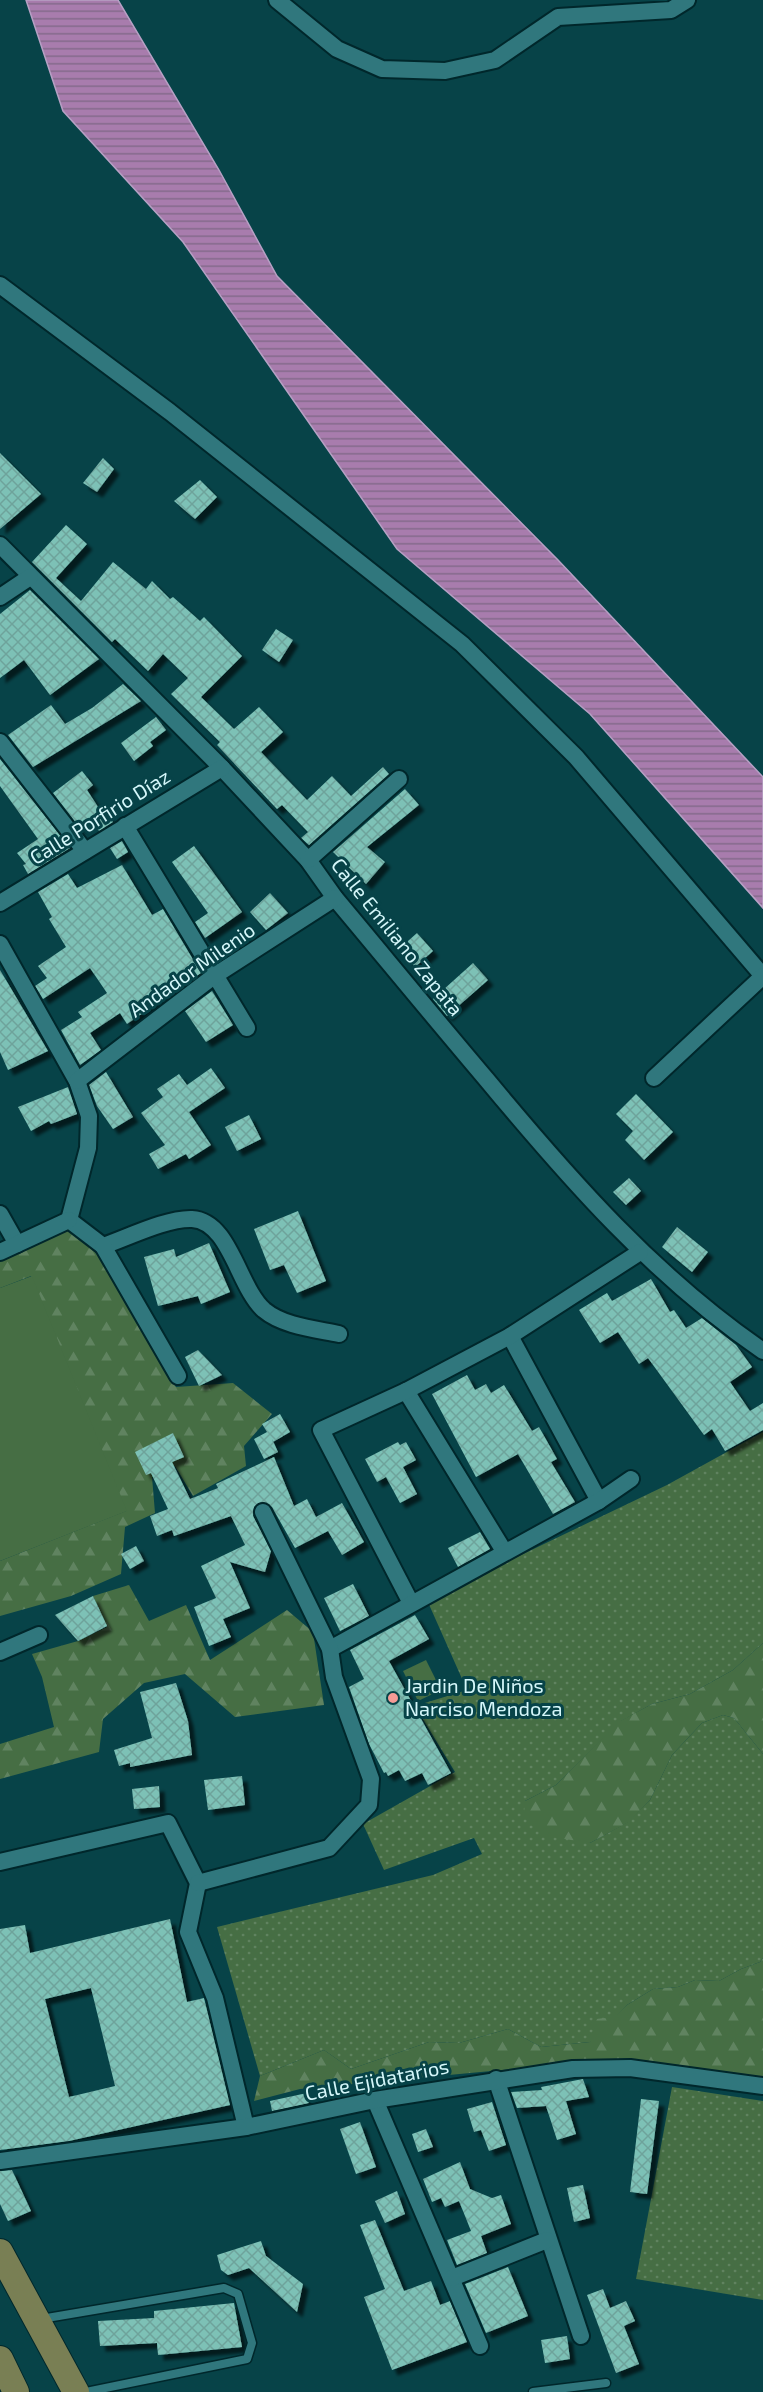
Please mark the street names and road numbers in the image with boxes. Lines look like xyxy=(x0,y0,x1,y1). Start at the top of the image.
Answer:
street label: Calle Porfirio Díaz xyxy=(25,763,174,869)
street label: Calle Emiliano Zapata xyxy=(327,853,469,1020)
street label: Andador Milenio xyxy=(124,917,259,1022)
street label: Calle Ejidatarios xyxy=(303,2053,451,2105)

